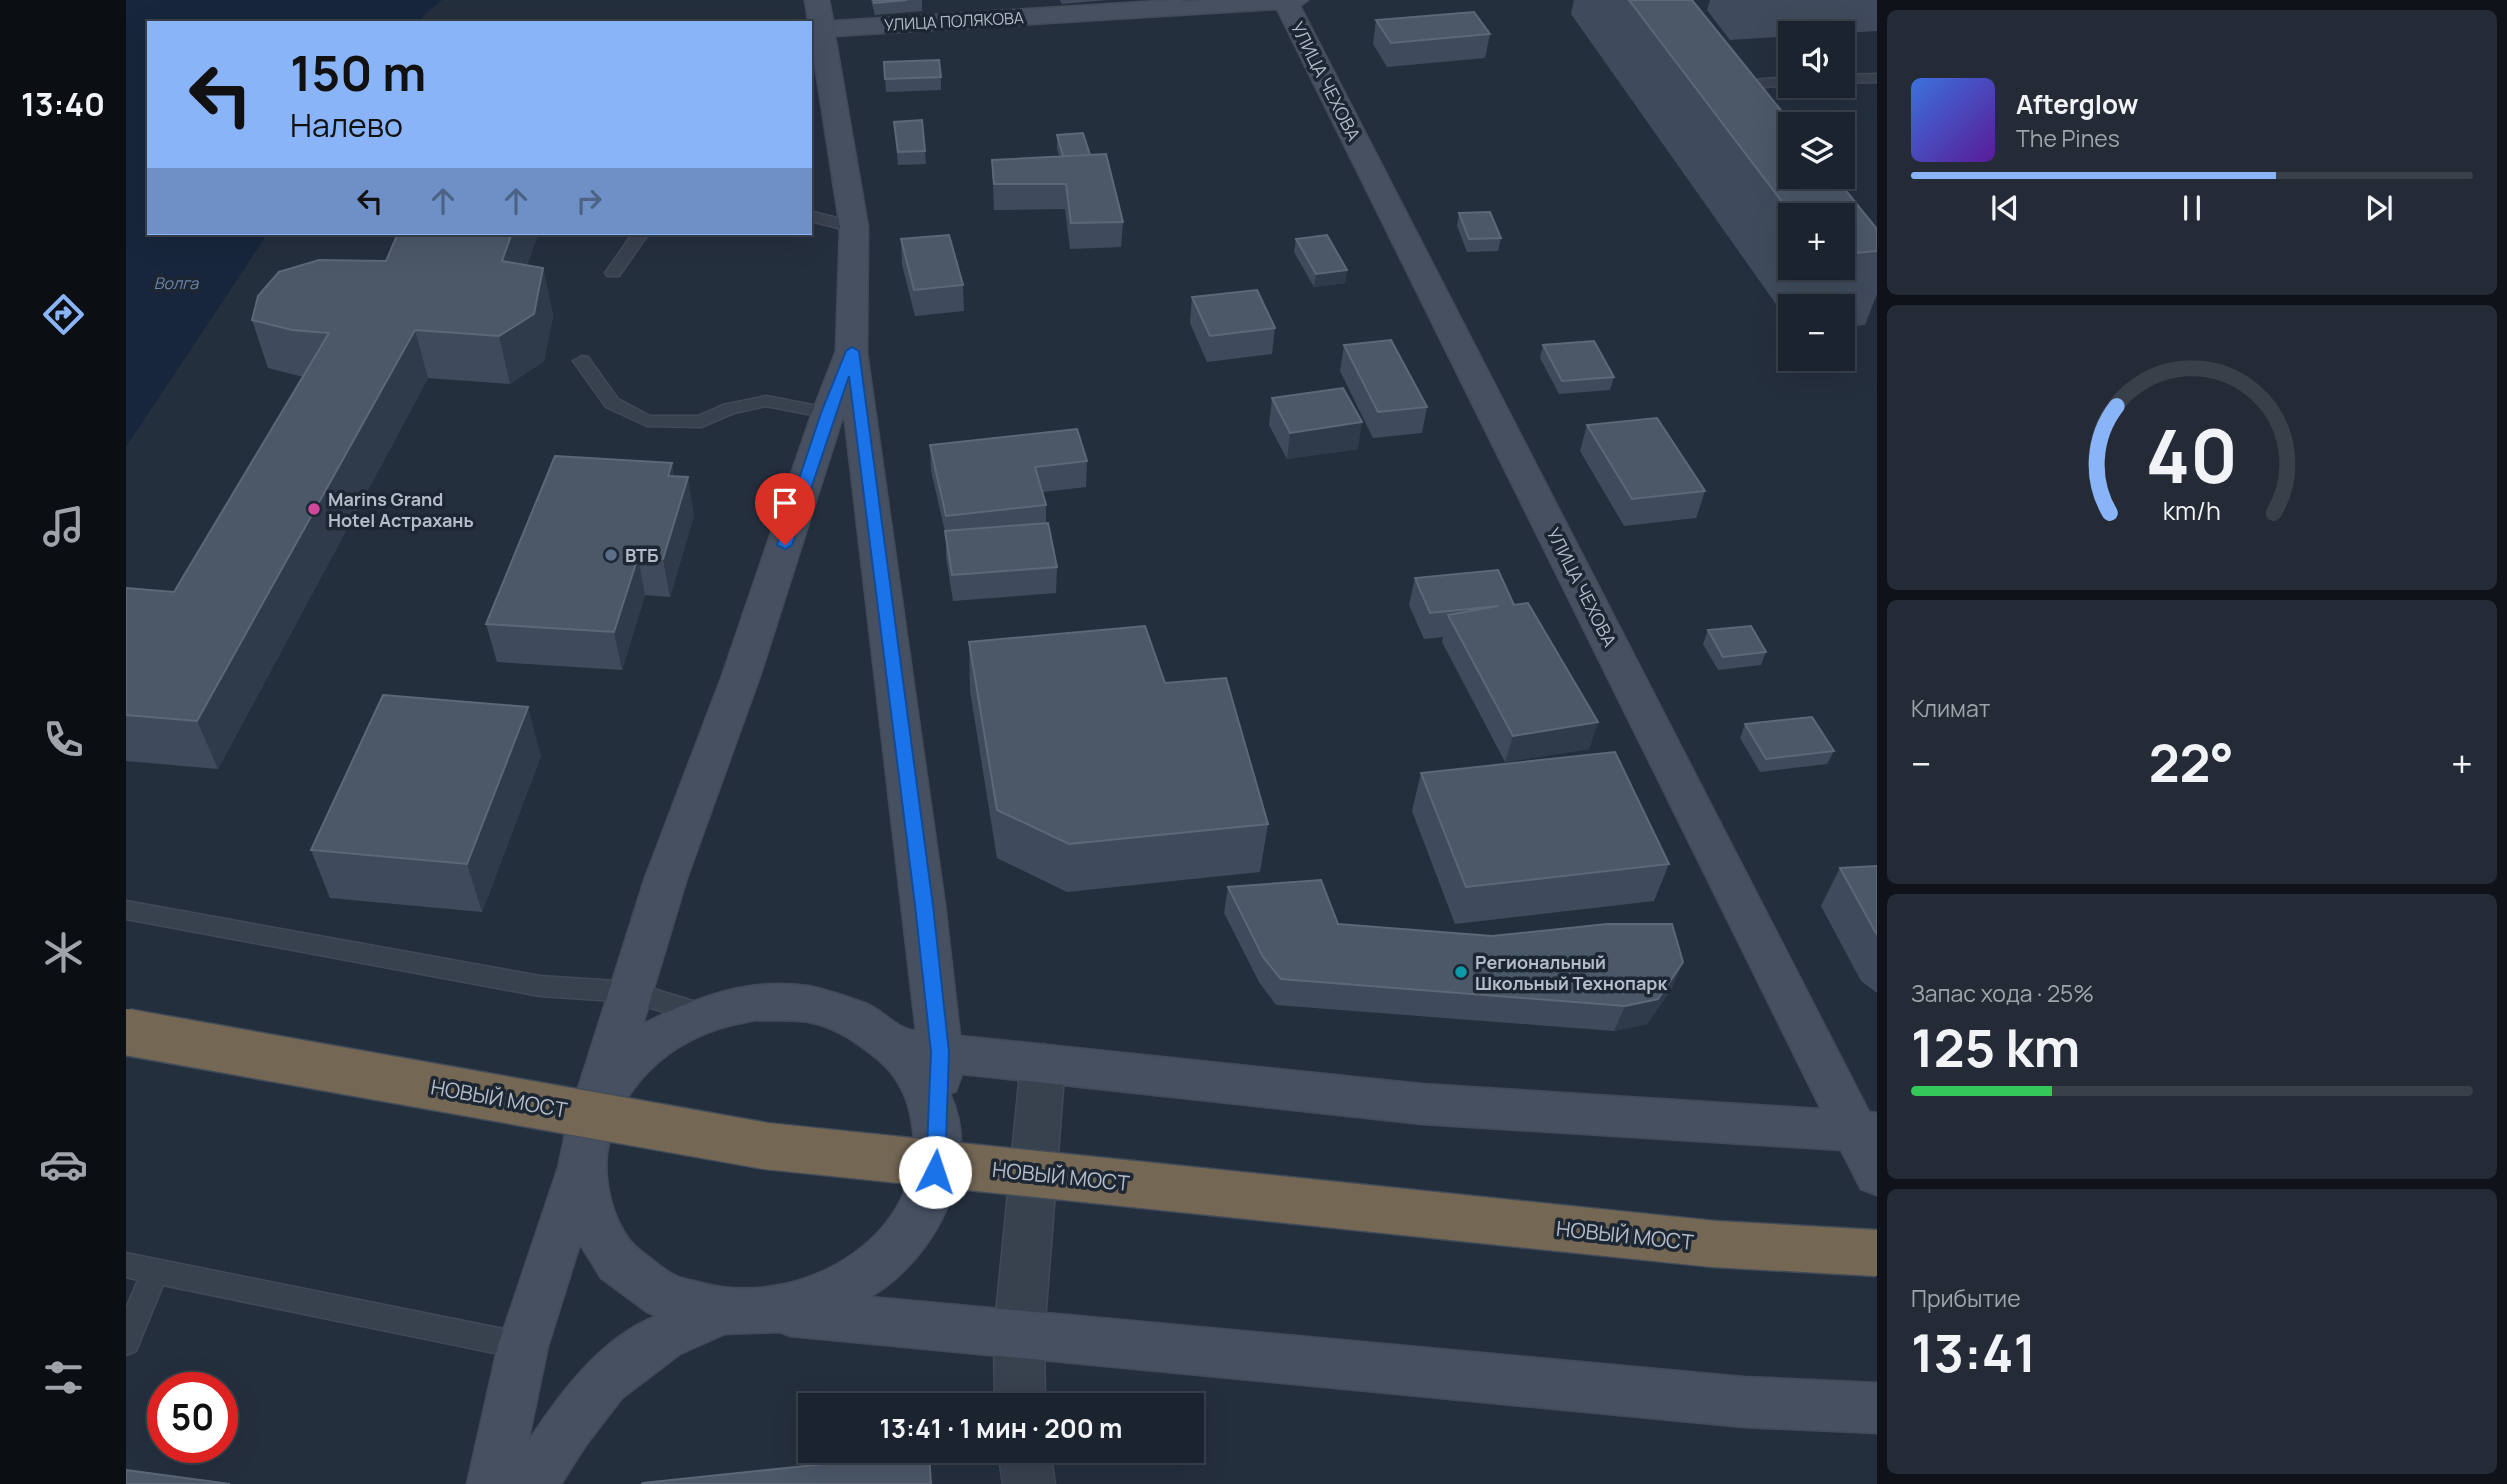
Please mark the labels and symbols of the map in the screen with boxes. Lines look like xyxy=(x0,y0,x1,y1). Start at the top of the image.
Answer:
street label: УЛИЦА ПОЛЯКОВА xyxy=(884,6,1024,36)
street label: УЛИЦА ЧЕХОВА xyxy=(1286,17,1367,145)
water label: Волга xyxy=(154,272,199,294)
pin xyxy=(755,473,815,545)
place label: Marins Grand Hotel Астрахань xyxy=(328,487,474,532)
marker: Marins Grand Hotel Астрахань xyxy=(306,501,322,517)
street label: УЛИЦА ЧЕХОВА xyxy=(1542,523,1623,651)
place label: ВТБ xyxy=(625,543,658,567)
marker: ВТБ xyxy=(603,547,619,563)
place label: Региональный Школьный Технопарк xyxy=(1475,950,1668,995)
marker: Региональный Школьный Технопарк xyxy=(1453,964,1469,980)
street label: НОВЫЙ МОСТ xyxy=(429,1072,570,1124)
position arrow xyxy=(898,1135,972,1209)
street label: НОВЫЙ МОСТ xyxy=(991,1155,1132,1197)
street label: НОВЫЙ МОСТ xyxy=(1555,1214,1696,1256)
speed limit sign: 50 xyxy=(147,1372,238,1463)

